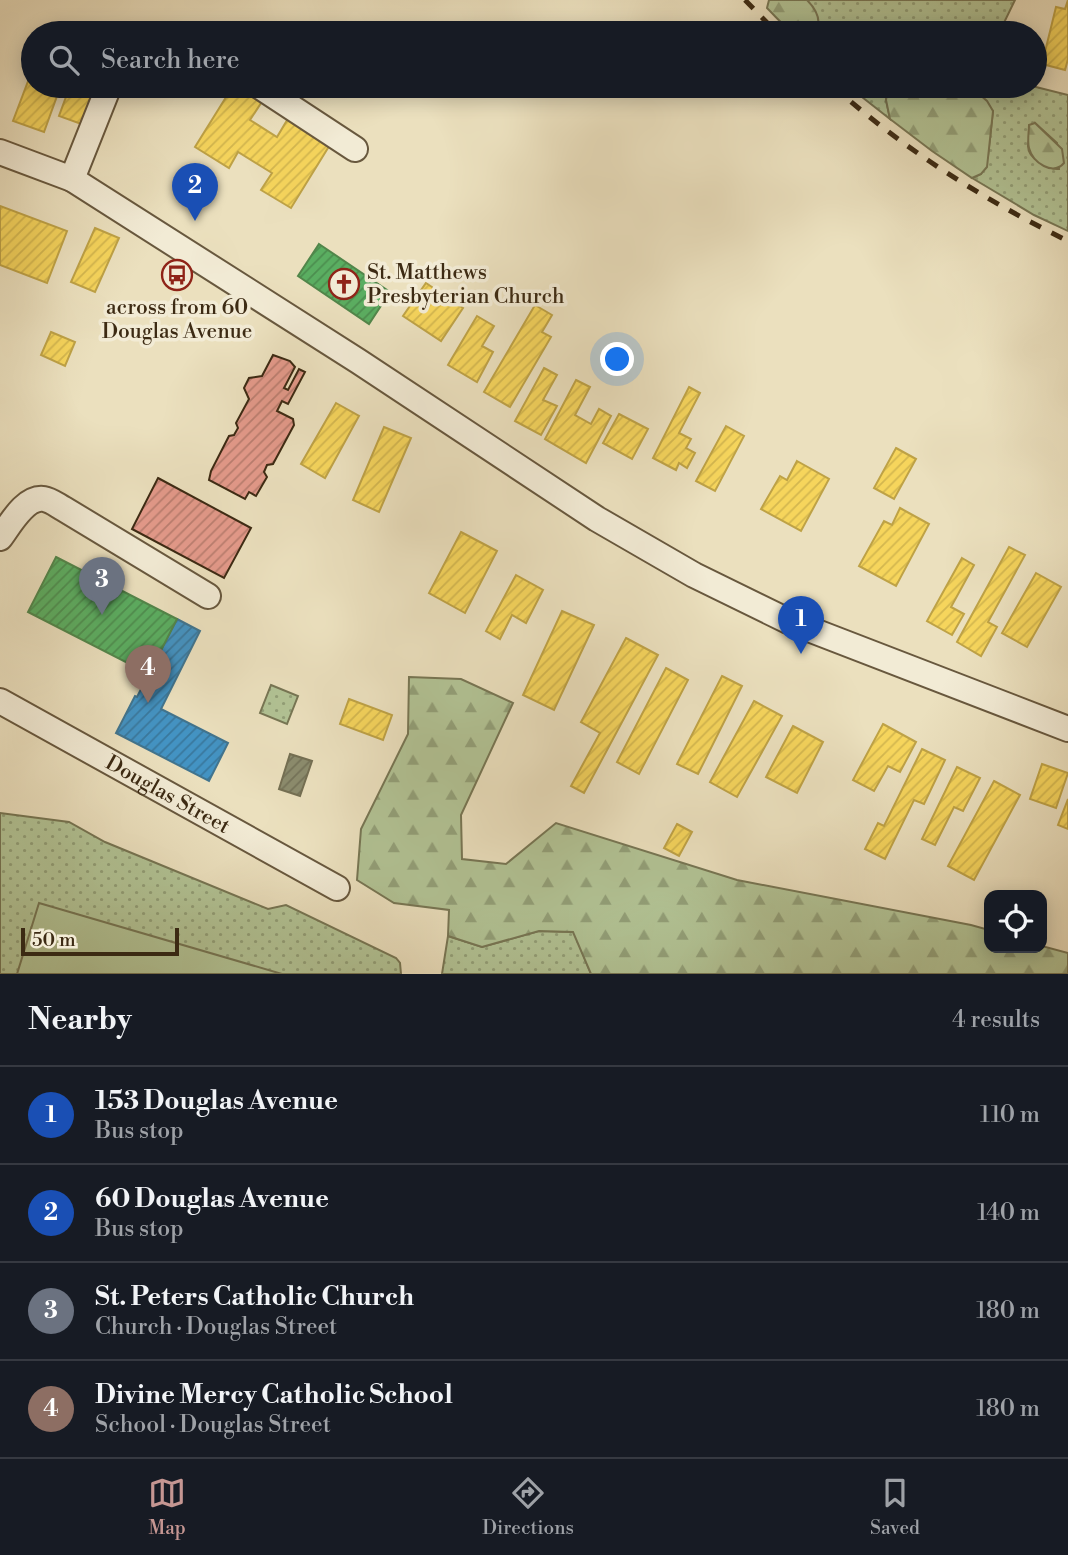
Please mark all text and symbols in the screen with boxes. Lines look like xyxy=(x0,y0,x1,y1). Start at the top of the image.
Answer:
search box xyxy=(21,21,1047,98)
icon: search xyxy=(45,41,83,79)
text: Search here xyxy=(101,44,240,76)
pin: 2 xyxy=(172,163,218,221)
bus stop icon: across from 60 Douglas Avenue xyxy=(160,258,194,292)
place label: St. Matthews Presbyterian Church xyxy=(367,260,565,310)
church icon: St. Matthews Presbyterian Church xyxy=(327,267,361,301)
place label: across from 60 Douglas Avenue xyxy=(102,295,252,345)
your location xyxy=(600,342,634,376)
pin: 3 xyxy=(79,557,125,615)
pin: 1 xyxy=(778,596,824,654)
pin: 4 xyxy=(125,645,171,703)
street label: Douglas Street xyxy=(101,750,235,840)
map controls xyxy=(984,890,1047,953)
button: locate xyxy=(984,890,1047,953)
scale bar xyxy=(21,925,178,957)
text: 50 m xyxy=(32,928,76,952)
text: Nearby xyxy=(28,1001,132,1039)
text: 4 results xyxy=(952,1006,1040,1034)
text: 153 Douglas Avenue xyxy=(95,1085,338,1117)
text: 1 xyxy=(45,1101,57,1129)
text: 110 m xyxy=(980,1101,1040,1129)
text: Bus stop xyxy=(95,1117,183,1145)
text: 60 Douglas Avenue xyxy=(95,1183,329,1215)
text: 2 xyxy=(44,1199,58,1227)
text: 140 m xyxy=(977,1199,1040,1227)
text: Bus stop xyxy=(95,1215,183,1243)
text: St. Peters Catholic Church xyxy=(95,1281,414,1313)
text: 3 xyxy=(44,1297,58,1325)
text: 180 m xyxy=(976,1297,1040,1325)
text: Church · Douglas Street xyxy=(95,1313,337,1341)
text: Divine Mercy Catholic School xyxy=(95,1379,453,1411)
text: 4 xyxy=(43,1395,59,1423)
text: 180 m xyxy=(976,1395,1040,1423)
text: School · Douglas Street xyxy=(95,1411,331,1439)
tab: Map xyxy=(148,1474,186,1540)
tab: Directions xyxy=(482,1474,574,1540)
tab: Saved xyxy=(870,1474,920,1540)

